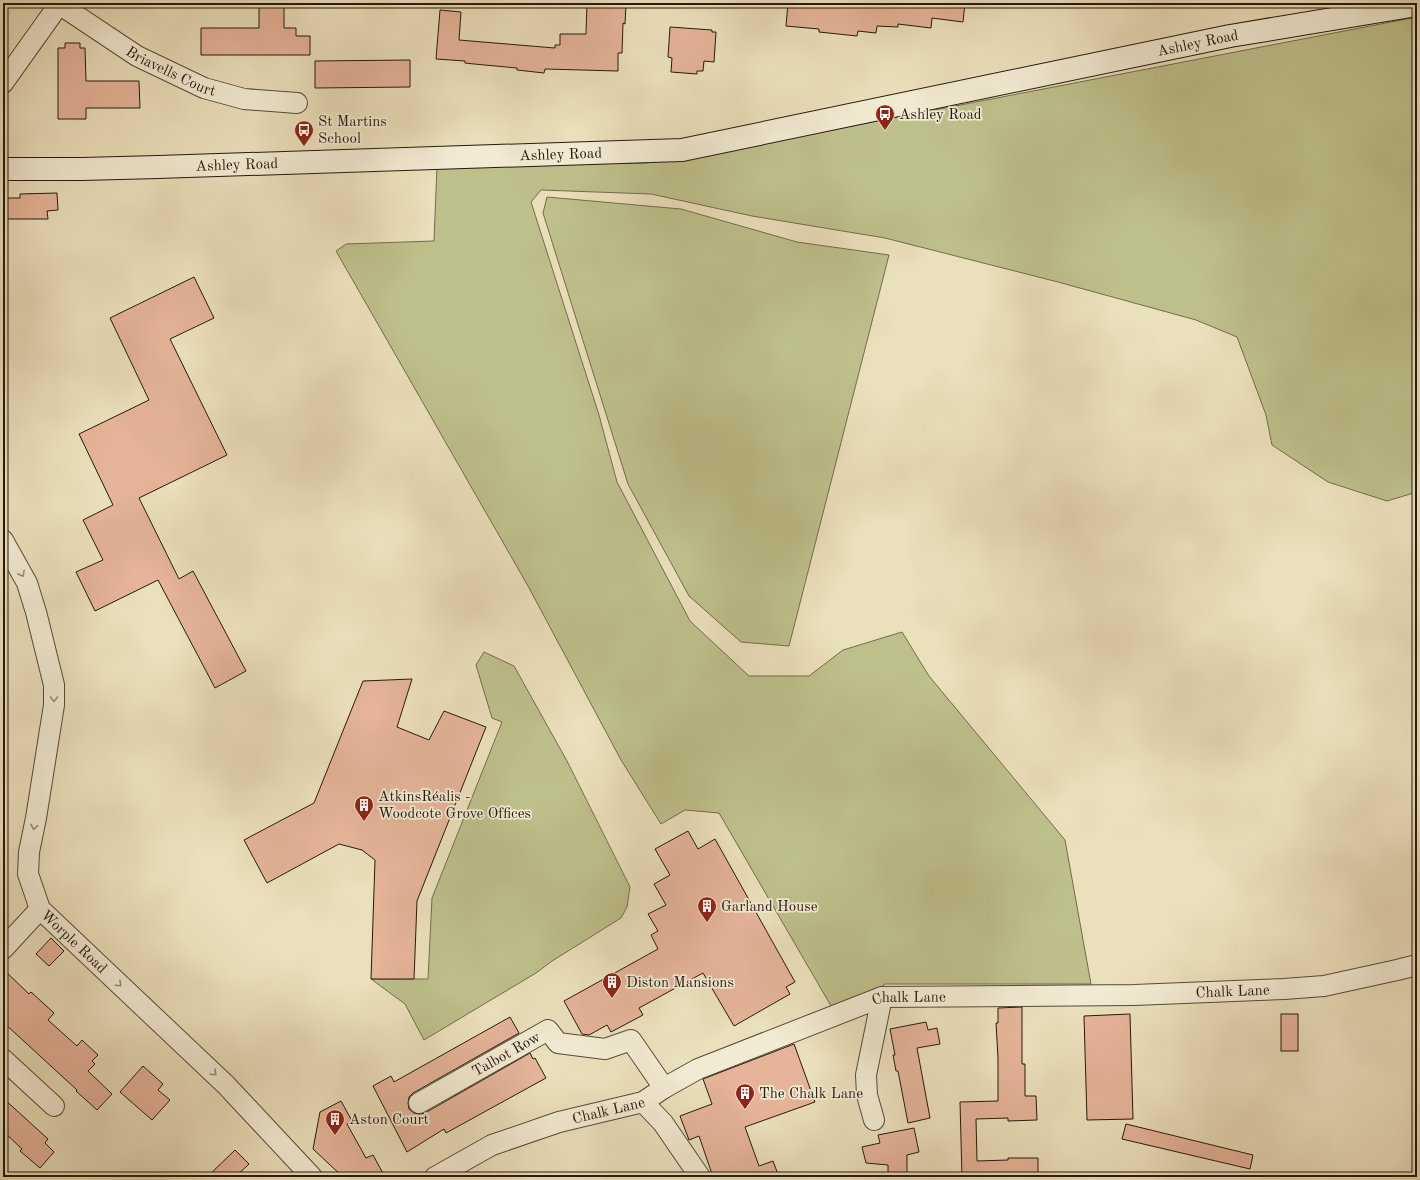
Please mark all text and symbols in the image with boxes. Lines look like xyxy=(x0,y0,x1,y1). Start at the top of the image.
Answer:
street label: Ashley Road xyxy=(1156,29,1240,60)
street label: Briavells Court xyxy=(122,45,217,100)
bus stop icon: Ashley Road xyxy=(874,103,896,131)
place label: Ashley Road xyxy=(899,108,982,123)
place label: St Martins School xyxy=(318,115,387,147)
bus stop icon: St Martins School xyxy=(293,119,315,147)
street label: Ashley Road xyxy=(519,147,603,164)
street label: Ashley Road xyxy=(195,157,279,175)
one-way arrow xyxy=(17,569,25,577)
one-way arrow xyxy=(49,696,58,702)
place label: AtkinsRéalis - Woodcote Grove Offices xyxy=(378,790,531,822)
building icon: AtkinsRéalis - Woodcote Grove Offices xyxy=(353,794,375,822)
one-way arrow xyxy=(30,824,39,830)
building icon: Garland House xyxy=(696,895,718,923)
place label: Garland House xyxy=(721,900,818,915)
street label: Worple Road xyxy=(37,908,109,977)
building icon: Diston Mansions xyxy=(601,971,623,999)
place label: Diston Mansions xyxy=(626,976,734,991)
one-way arrow xyxy=(115,979,122,986)
street label: Chalk Lane xyxy=(1195,984,1270,1002)
street label: Chalk Lane xyxy=(870,990,946,1009)
street label: Talbot Row xyxy=(470,1030,544,1080)
one-way arrow xyxy=(209,1069,217,1076)
building icon: The Chalk Lane xyxy=(734,1082,756,1110)
place label: The Chalk Lane xyxy=(759,1087,863,1102)
street label: Chalk Lane xyxy=(571,1096,647,1128)
building icon: Aston Court xyxy=(324,1108,346,1136)
place label: Aston Court xyxy=(349,1113,429,1128)

